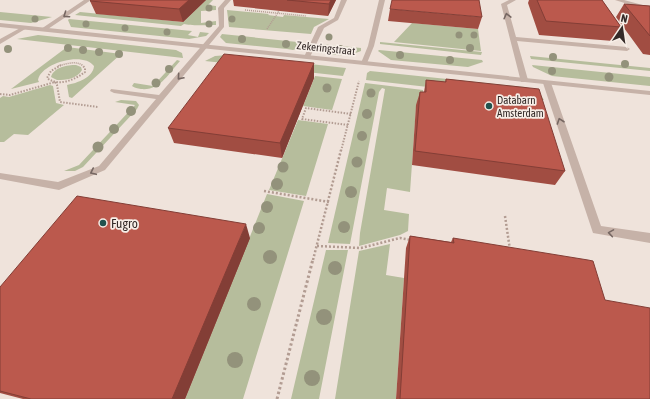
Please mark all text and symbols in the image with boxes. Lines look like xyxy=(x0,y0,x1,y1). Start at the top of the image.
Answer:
north arrow xyxy=(602,8,642,48)
one-way arrow xyxy=(63,10,70,18)
one-way arrow xyxy=(503,12,512,19)
text: N xyxy=(620,12,629,25)
street label: Zekeringstraat xyxy=(296,39,356,57)
one-way arrow xyxy=(178,72,185,79)
place label: Databarn Amsterdam xyxy=(497,94,544,119)
marker: Databarn Amsterdam xyxy=(484,101,494,111)
one-way arrow xyxy=(556,118,564,125)
one-way arrow xyxy=(90,167,97,175)
place label: Fugro xyxy=(111,216,138,231)
marker: Fugro xyxy=(98,218,108,228)
one-way arrow xyxy=(608,229,615,238)

